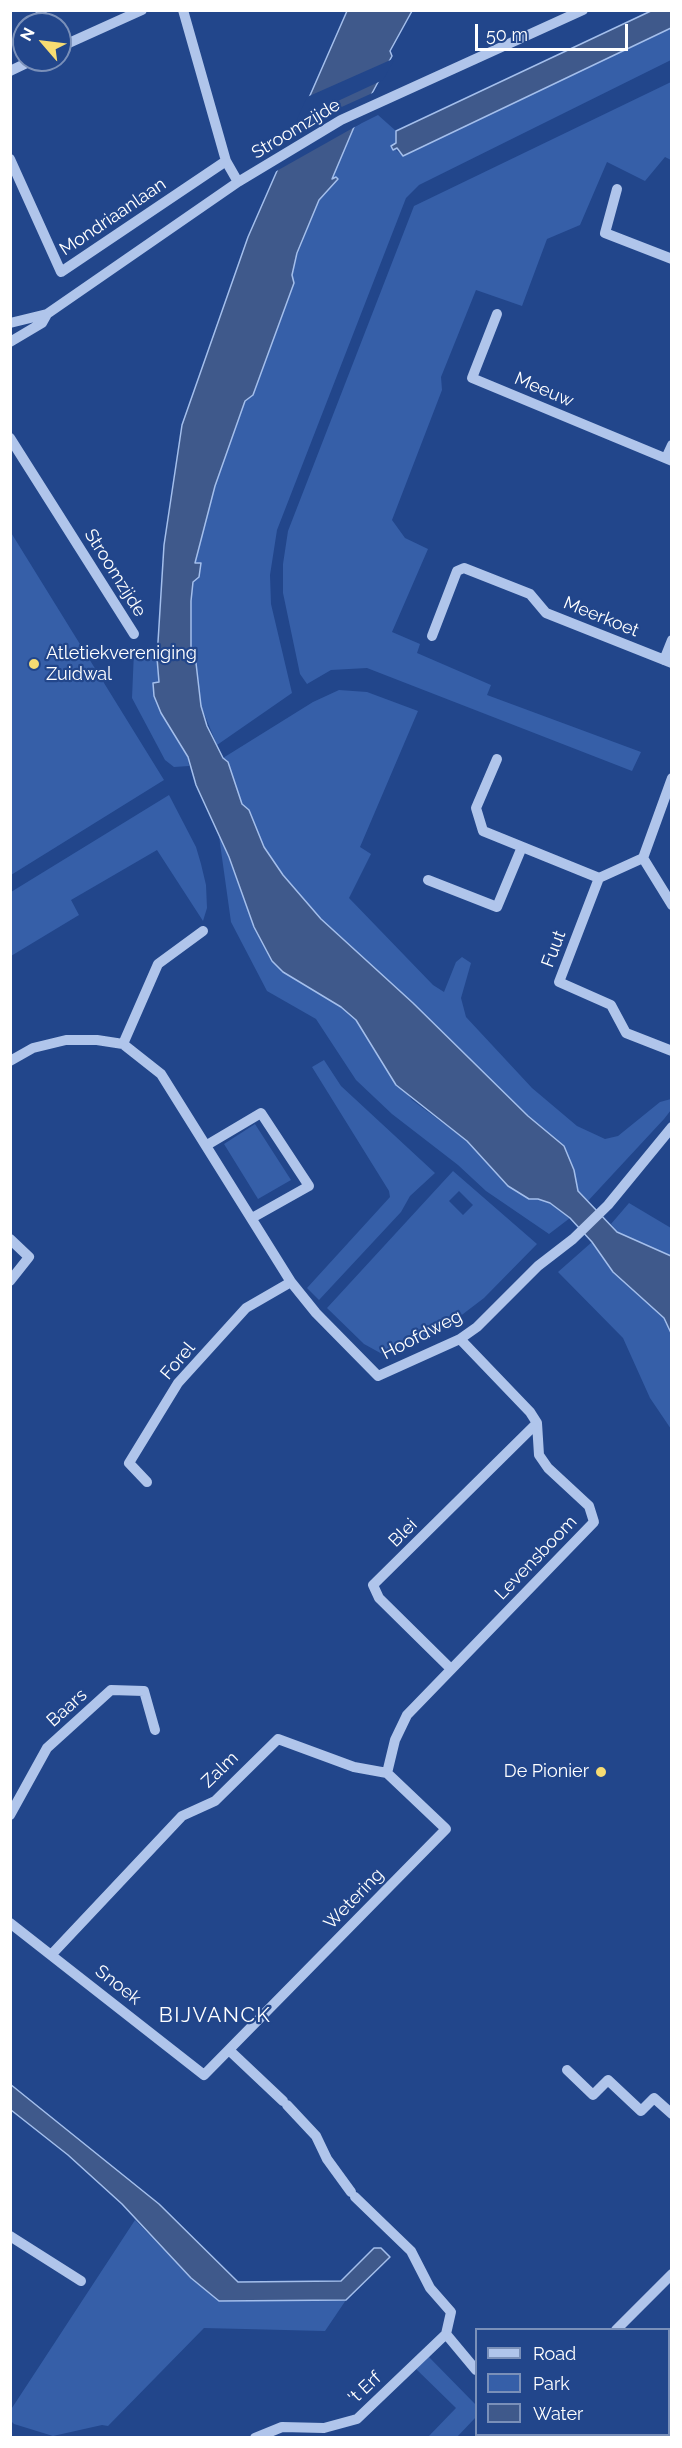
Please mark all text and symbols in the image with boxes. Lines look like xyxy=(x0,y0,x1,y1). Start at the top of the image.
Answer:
north arrow xyxy=(12,12,72,72)
scale bar xyxy=(478,12,631,50)
text: N xyxy=(16,24,39,44)
text: 50 m xyxy=(486,24,528,45)
street label: Stroomzijde xyxy=(248,94,344,164)
street label: Mondriaanlaan xyxy=(56,174,170,260)
street label: Meeuw xyxy=(511,368,577,412)
street label: Stroomzijde xyxy=(80,525,150,621)
street label: Meerkoet xyxy=(560,592,642,642)
place label: Atletiekvereniging Zuidwal xyxy=(46,643,197,686)
marker: Atletiekvereniging Zuidwal xyxy=(27,657,41,671)
street label: Fuut xyxy=(537,928,571,970)
street label: Hoofdweg xyxy=(378,1306,466,1364)
street label: Forel xyxy=(156,1338,200,1384)
street label: Levensboom xyxy=(490,1511,582,1605)
street label: Blei xyxy=(384,1514,422,1552)
street label: Baars xyxy=(42,1684,92,1732)
street label: Zalm xyxy=(197,1747,243,1793)
place label: De Pionier xyxy=(504,1761,589,1783)
marker: De Pionier xyxy=(594,1765,608,1779)
street label: Wetering xyxy=(320,1864,388,1934)
street label: Snoek xyxy=(91,1960,145,2010)
district label: BIJVANCK xyxy=(159,2003,271,2029)
legend xyxy=(475,2328,670,2436)
text: Road xyxy=(533,2343,576,2364)
street label: 't Erf xyxy=(344,2367,386,2409)
text: Park xyxy=(533,2373,570,2394)
text: Water xyxy=(533,2403,583,2424)

